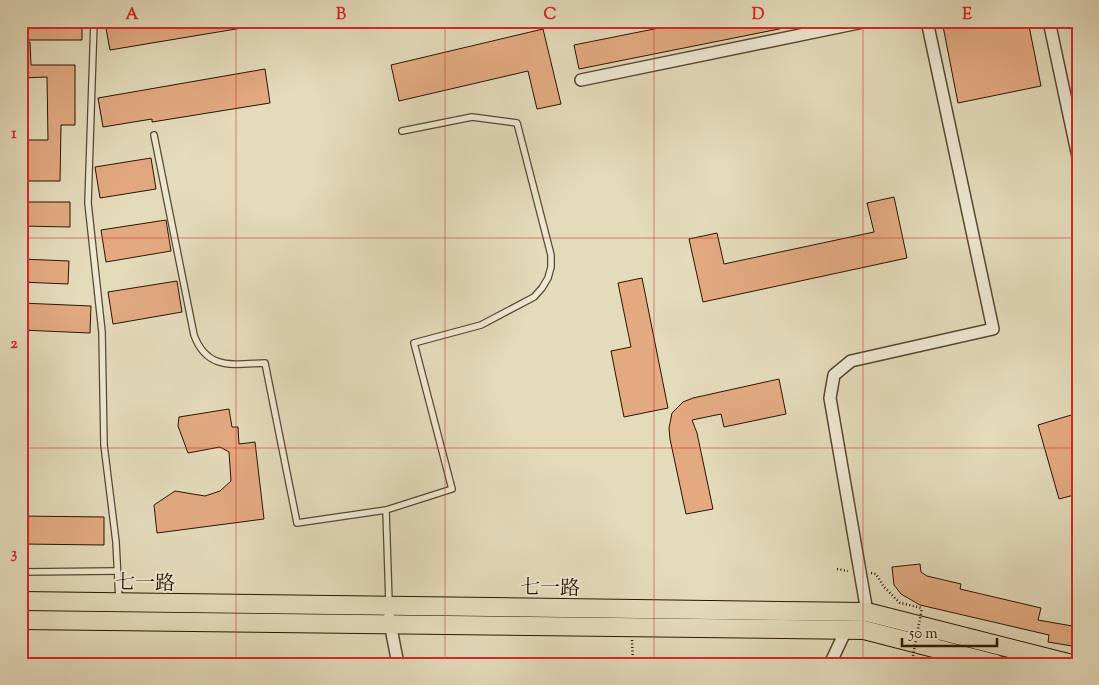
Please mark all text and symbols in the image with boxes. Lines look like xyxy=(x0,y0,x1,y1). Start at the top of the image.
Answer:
text: A xyxy=(126,4,139,27)
text: B xyxy=(336,4,346,27)
text: C xyxy=(544,4,557,27)
text: D xyxy=(752,4,765,27)
text: E xyxy=(962,4,972,27)
text: 1 xyxy=(11,123,17,146)
text: 2 xyxy=(10,333,18,356)
text: 3 xyxy=(11,543,18,566)
street label: 七一路 xyxy=(115,569,175,600)
street label: 七一路 xyxy=(520,574,580,605)
scale bar xyxy=(902,615,996,647)
text: 50 m xyxy=(908,624,938,645)

